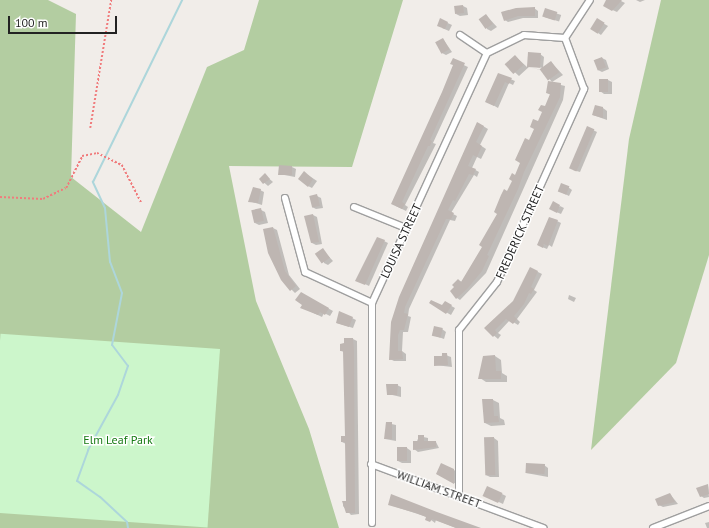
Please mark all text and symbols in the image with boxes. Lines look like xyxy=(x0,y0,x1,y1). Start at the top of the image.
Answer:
scale bar xyxy=(10,8,119,34)
text: 100 m xyxy=(15,15,48,30)
street label: FREDERICK STREET xyxy=(493,183,547,281)
street label: LOUISA STREET xyxy=(377,201,425,281)
park label: Elm Leaf Park xyxy=(83,433,153,447)
street label: WILLIAM STREET xyxy=(395,467,483,511)

